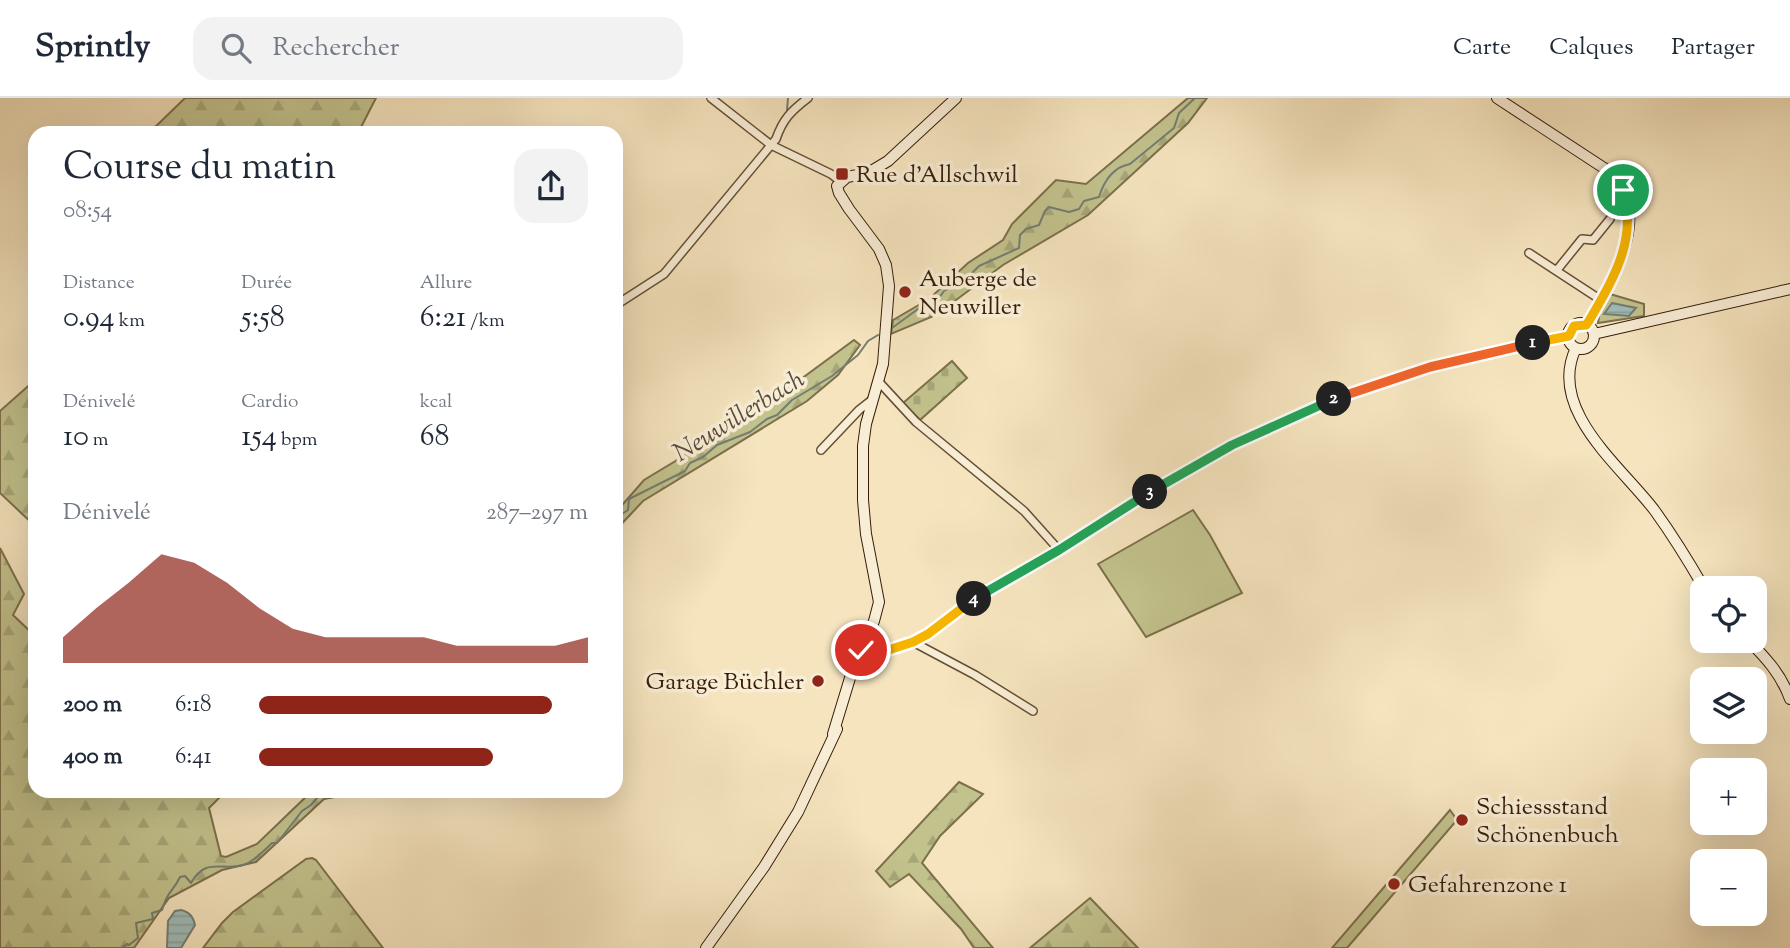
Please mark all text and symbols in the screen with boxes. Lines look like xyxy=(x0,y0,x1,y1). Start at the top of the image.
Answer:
search box xyxy=(193,17,683,80)
text: Sprintly xyxy=(35,24,151,72)
icon: search xyxy=(217,29,255,67)
text: Rechercher xyxy=(273,30,400,67)
text: Carte xyxy=(1453,31,1511,65)
text: Calques xyxy=(1549,31,1633,65)
text: Partager xyxy=(1671,31,1755,65)
text: Course du matin xyxy=(63,142,336,196)
button: share xyxy=(514,149,588,223)
place label: Rue d'Allschwil xyxy=(856,159,1018,193)
pin xyxy=(1593,160,1653,220)
marker: Rue d'Allschwil xyxy=(834,166,850,182)
icon: arrive xyxy=(1604,171,1642,209)
text: 08:54 xyxy=(63,195,112,228)
place label: Auberge de Neuwiller xyxy=(919,263,1037,325)
text: Distance xyxy=(63,270,135,297)
text: Durée xyxy=(241,270,292,297)
text: Allure xyxy=(420,270,472,297)
marker: Auberge de Neuwiller xyxy=(897,284,913,300)
text: 0.94 xyxy=(63,297,115,340)
text: 5:58 xyxy=(241,297,285,340)
text: 6:21 xyxy=(420,297,466,340)
text: km xyxy=(115,308,145,335)
text: /km xyxy=(466,308,505,335)
pin: 1 xyxy=(1516,326,1550,360)
text: 1 xyxy=(1529,329,1536,356)
water label: Neuwillerbach xyxy=(666,362,813,472)
pin: 2 xyxy=(1316,382,1352,416)
text: 2 xyxy=(1329,385,1338,412)
text: Dénivelé xyxy=(63,389,136,416)
text: Cardio xyxy=(241,389,298,416)
text: kcal xyxy=(420,389,452,416)
text: 10 xyxy=(63,416,89,459)
text: 154 xyxy=(241,416,277,459)
text: 68 xyxy=(420,416,450,459)
text: m xyxy=(89,427,109,454)
text: bpm xyxy=(277,427,317,454)
pin: 3 xyxy=(1132,474,1168,510)
text: 3 xyxy=(1146,478,1153,505)
text: Dénivelé xyxy=(63,497,151,530)
text: 287–297 m xyxy=(486,497,588,530)
map controls xyxy=(1690,576,1767,926)
button: locate xyxy=(1690,576,1767,653)
pin: 4 xyxy=(956,582,992,616)
text: 4 xyxy=(969,585,978,612)
pin xyxy=(831,620,891,680)
icon: check xyxy=(842,631,880,669)
place label: Garage Büchler xyxy=(646,666,804,700)
button: layers xyxy=(1690,667,1767,744)
marker: Garage Büchler xyxy=(810,673,826,689)
text: 200 m xyxy=(63,689,122,722)
text: 6:18 xyxy=(175,689,212,722)
text: 400 m xyxy=(63,741,123,774)
text: 6:41 xyxy=(175,741,212,774)
button: + xyxy=(1690,758,1767,835)
place label: Schiessstand Schönenbuch xyxy=(1476,791,1619,853)
marker: Schiessstand Schönenbuch xyxy=(1454,812,1470,828)
button: − xyxy=(1690,849,1767,926)
place label: Gefahrenzone 1 xyxy=(1408,869,1567,903)
marker: Gefahrenzone 1 xyxy=(1386,876,1402,892)

